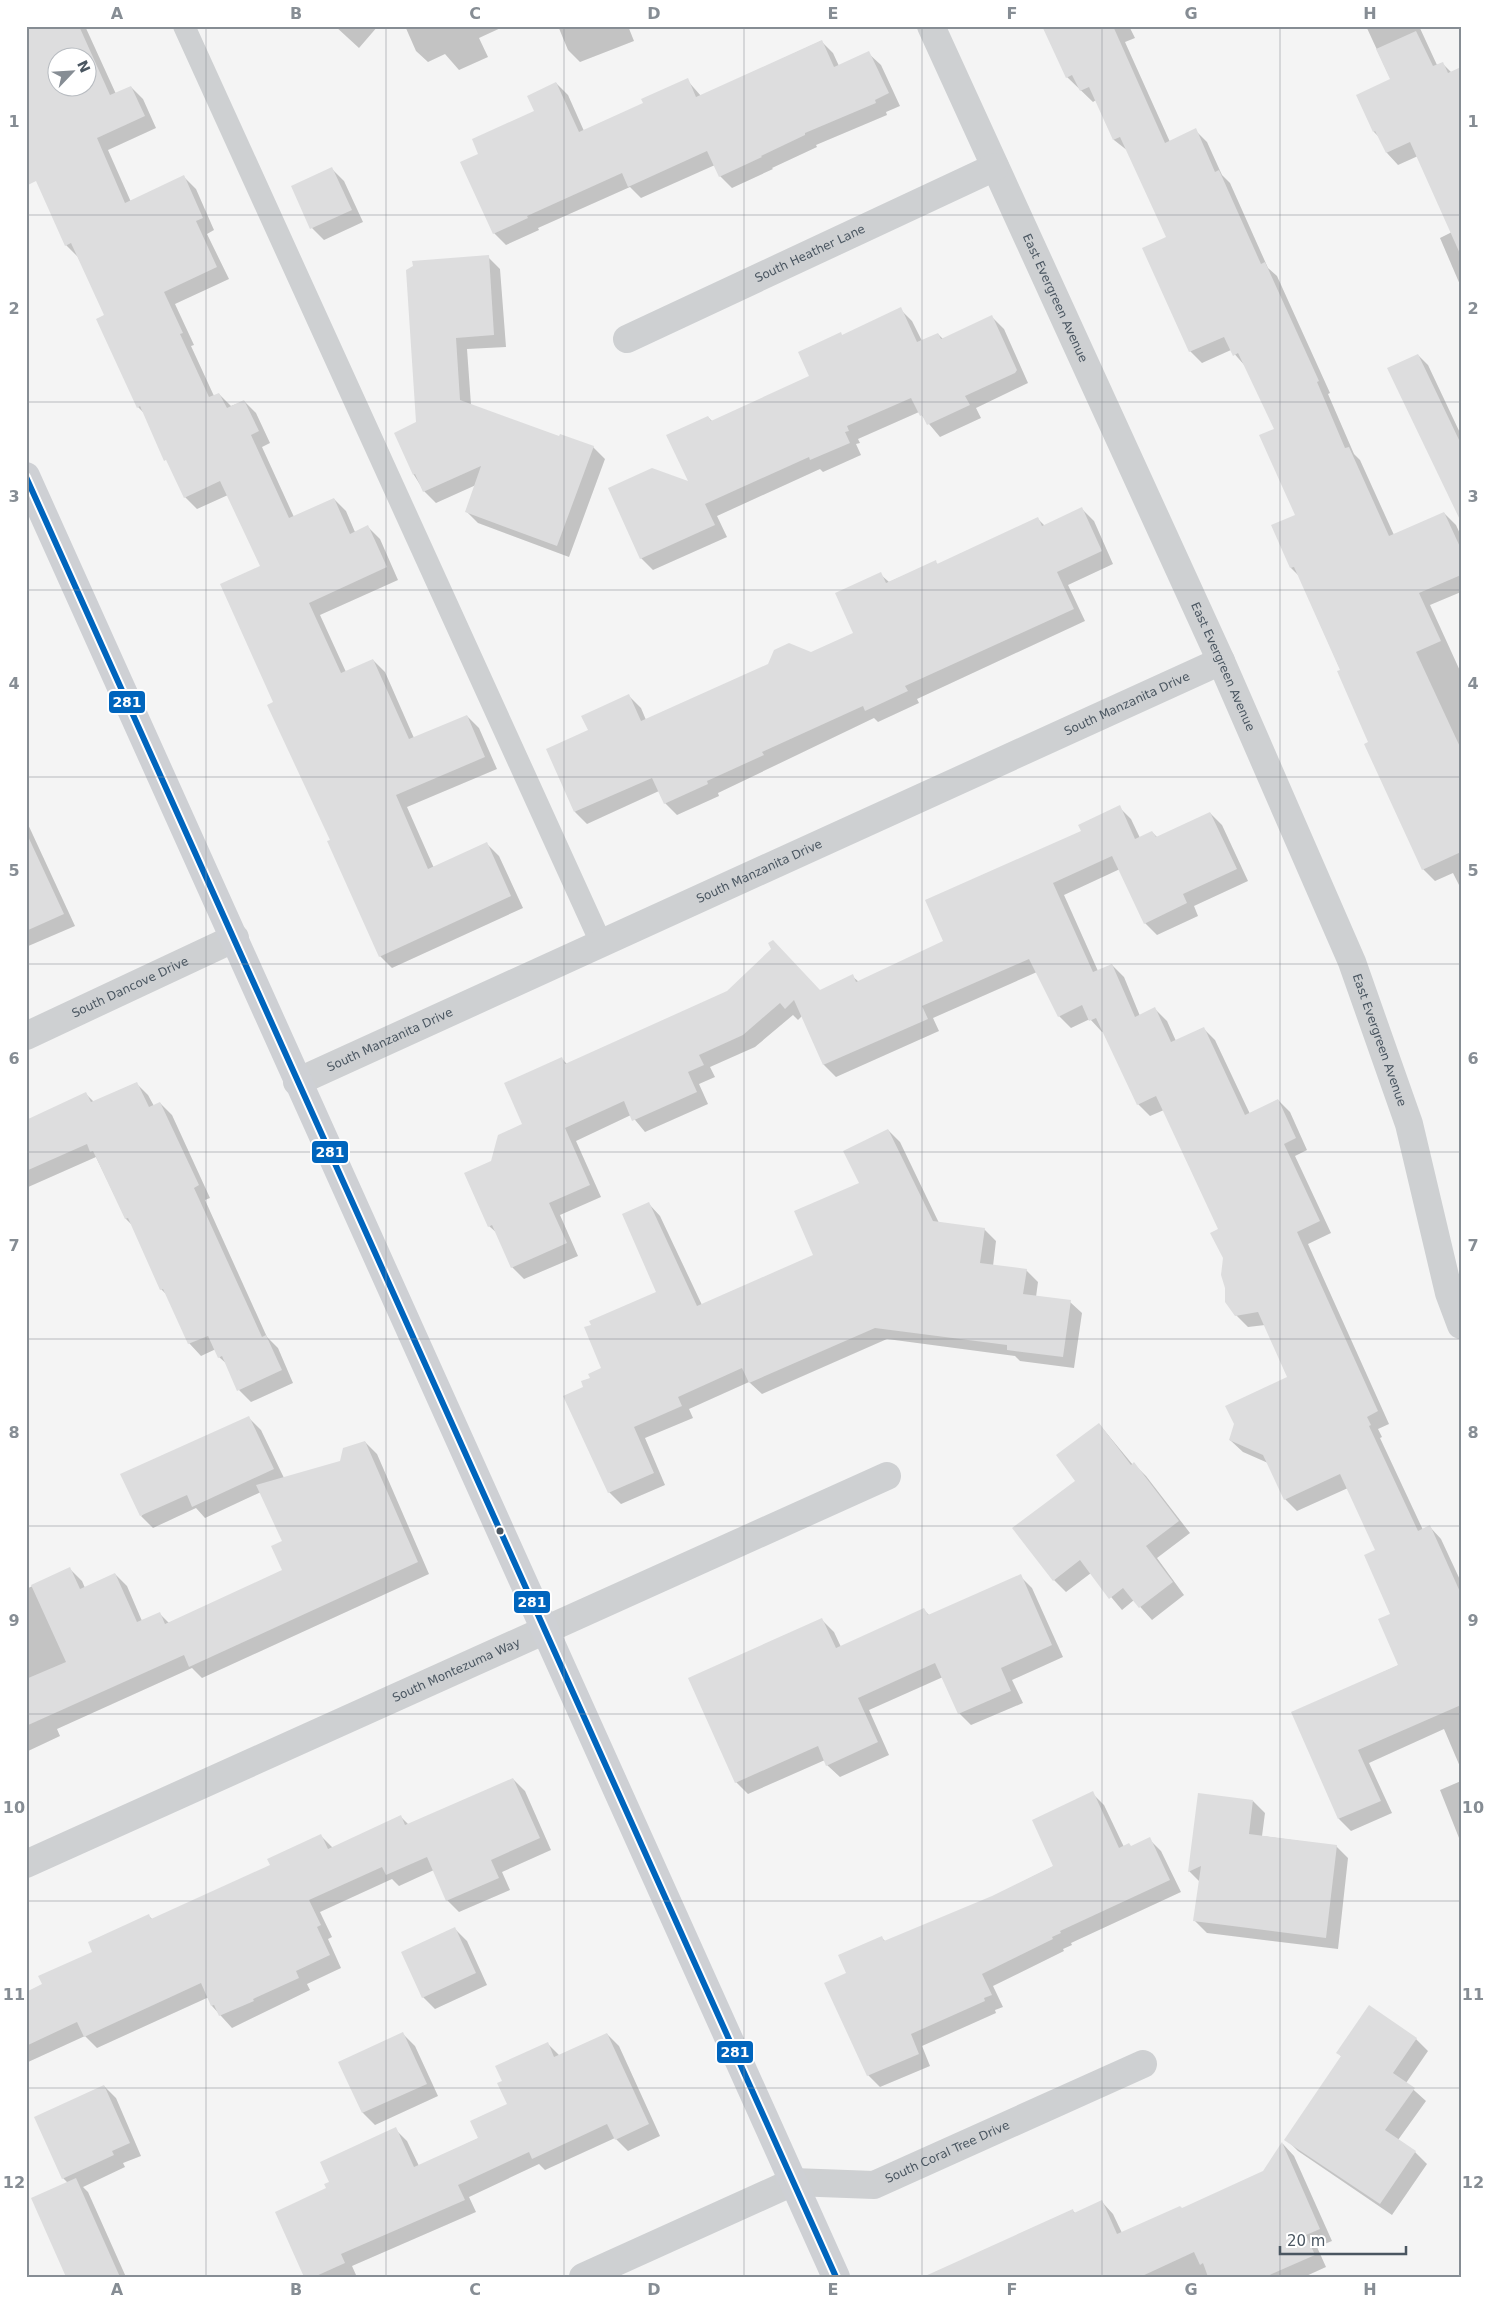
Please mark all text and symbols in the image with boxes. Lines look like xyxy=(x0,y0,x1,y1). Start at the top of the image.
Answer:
text: A xyxy=(111,4,124,23)
text: B xyxy=(290,4,302,23)
text: C xyxy=(469,4,481,23)
text: D xyxy=(647,4,661,23)
text: E xyxy=(828,4,838,23)
text: F xyxy=(1007,4,1017,23)
text: G xyxy=(1184,4,1198,23)
text: H xyxy=(1363,4,1377,23)
north arrow xyxy=(48,48,98,98)
text: N xyxy=(74,58,94,75)
text: 1 xyxy=(8,112,20,131)
text: 1 xyxy=(1467,112,1479,131)
street label: South Heather Lane xyxy=(753,222,867,285)
street label: East Evergreen Avenue xyxy=(1020,232,1091,364)
text: 2 xyxy=(8,299,20,318)
text: 2 xyxy=(1467,299,1479,318)
text: 3 xyxy=(8,487,20,506)
text: 3 xyxy=(1467,487,1479,506)
street label: East Evergreen Avenue xyxy=(1188,600,1258,733)
street label: South Manzanita Drive xyxy=(1062,669,1192,739)
text: 4 xyxy=(8,674,20,693)
text: 4 xyxy=(1467,674,1479,693)
line badge: 281 xyxy=(108,690,146,714)
text: 281 xyxy=(112,694,142,710)
street label: South Manzanita Drive xyxy=(694,837,824,906)
text: 5 xyxy=(8,861,20,880)
text: 5 xyxy=(1467,861,1479,880)
street label: South Dancove Drive xyxy=(70,954,191,1021)
street label: East Evergreen Avenue xyxy=(1350,972,1409,1108)
street label: South Manzanita Drive xyxy=(325,1005,455,1074)
text: 6 xyxy=(8,1049,20,1068)
text: 6 xyxy=(1467,1049,1479,1068)
line badge: 281 xyxy=(311,1140,349,1164)
text: 281 xyxy=(315,1144,345,1160)
text: 7 xyxy=(8,1236,20,1255)
text: 7 xyxy=(1467,1236,1479,1255)
text: 8 xyxy=(8,1423,20,1442)
text: 8 xyxy=(1467,1423,1479,1442)
unlabelled marker xyxy=(495,1526,505,1536)
line badge: 281 xyxy=(513,1590,551,1614)
text: 281 xyxy=(517,1594,547,1610)
text: 9 xyxy=(8,1611,20,1630)
text: 9 xyxy=(1467,1611,1479,1630)
street label: South Montezuma Way xyxy=(390,1635,522,1705)
text: 10 xyxy=(3,1798,25,1817)
text: 10 xyxy=(1462,1798,1484,1817)
text: 11 xyxy=(3,1985,25,2004)
text: 11 xyxy=(1462,1985,1484,2004)
line badge: 281 xyxy=(716,2040,754,2064)
text: 281 xyxy=(720,2044,750,2060)
street label: South Coral Tree Drive xyxy=(883,2118,1012,2186)
text: 12 xyxy=(3,2173,25,2192)
text: 12 xyxy=(1462,2173,1484,2192)
scale bar xyxy=(1280,2223,1406,2255)
text: 20 m xyxy=(1287,2232,1325,2250)
text: A xyxy=(111,2280,124,2299)
text: B xyxy=(290,2280,302,2299)
text: C xyxy=(469,2280,481,2299)
text: D xyxy=(647,2280,661,2299)
text: E xyxy=(828,2280,838,2299)
text: F xyxy=(1007,2280,1017,2299)
text: G xyxy=(1184,2280,1198,2299)
text: H xyxy=(1363,2280,1377,2299)

